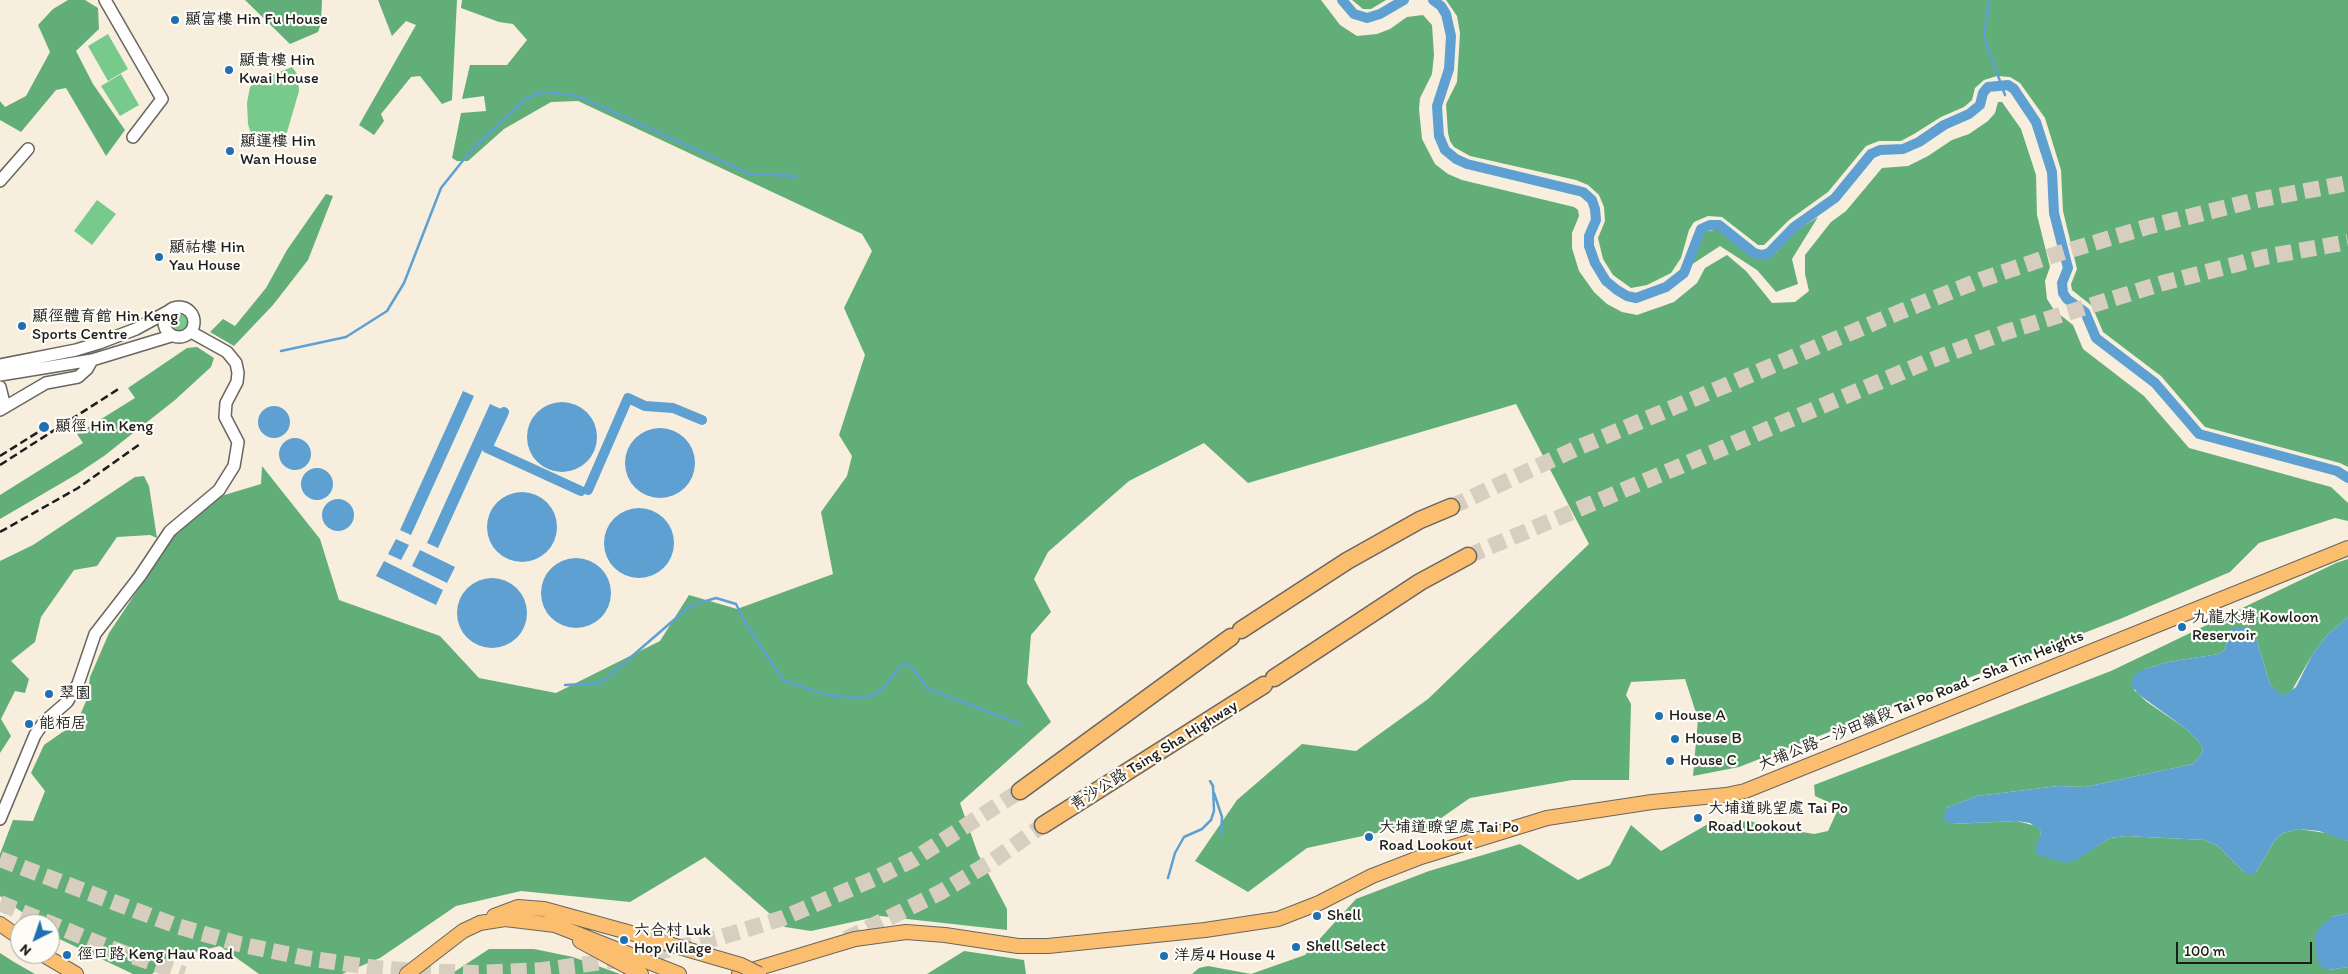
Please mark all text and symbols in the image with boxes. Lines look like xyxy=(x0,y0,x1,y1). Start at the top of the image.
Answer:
place label: 顯富樓 Hin Fu House xyxy=(185,10,328,30)
marker: 顯富樓 Hin Fu House xyxy=(169,14,181,26)
place label: 顯貴樓 Hin Kwai House xyxy=(239,51,319,89)
marker: 顯貴樓 Hin Kwai House xyxy=(223,64,235,76)
place label: 顯運樓 Hin Wan House xyxy=(240,132,317,170)
marker: 顯運樓 Hin Wan House xyxy=(224,145,236,157)
place label: 顯祐樓 Hin Yau House xyxy=(169,238,245,276)
marker: 顯祐樓 Hin Yau House xyxy=(153,251,165,263)
place label: 顯徑體育館 Hin Keng Sports Centre xyxy=(32,307,178,345)
marker: 顯徑體育館 Hin Keng Sports Centre xyxy=(16,320,28,332)
place label: 顯徑 Hin Keng xyxy=(55,417,153,437)
marker: 顯徑 Hin Keng xyxy=(37,420,51,434)
place label: 九龍水塘 Kowloon Reservoir xyxy=(2192,608,2319,646)
marker: 九龍水塘 Kowloon Reservoir xyxy=(2176,621,2188,633)
street label: 大埔公路－沙田嶺段 Tai Po Road – Sha Tin Heights xyxy=(1755,627,2087,775)
place label: 翠園 xyxy=(59,684,91,704)
marker: 翠園 xyxy=(43,688,55,700)
street label: 青沙公路 Tsing Sha Highway xyxy=(1067,696,1241,816)
place label: House A xyxy=(1669,706,1726,726)
marker: House A xyxy=(1653,710,1665,722)
place label: 能栢居 xyxy=(39,714,87,734)
marker: 能栢居 xyxy=(23,718,35,730)
place label: House B xyxy=(1685,729,1742,749)
marker: House B xyxy=(1669,733,1681,745)
place label: House C xyxy=(1680,751,1737,771)
marker: House C xyxy=(1664,755,1676,767)
place label: 大埔道眺望處 Tai Po Road Lookout xyxy=(1708,799,1848,837)
marker: 大埔道眺望處 Tai Po Road Lookout xyxy=(1692,812,1704,824)
place label: 大埔道瞭望處 Tai Po Road Lookout xyxy=(1379,818,1519,856)
marker: 大埔道瞭望處 Tai Po Road Lookout xyxy=(1363,831,1375,843)
place label: Shell xyxy=(1327,906,1361,926)
marker: Shell xyxy=(1311,910,1323,922)
north arrow xyxy=(10,914,60,964)
place label: 六合村 Luk Hop Village xyxy=(634,921,712,959)
scale bar xyxy=(2178,932,2314,964)
marker: 六合村 Luk Hop Village xyxy=(618,934,630,946)
place label: Shell Select xyxy=(1306,937,1386,957)
text: N xyxy=(16,940,35,959)
marker: Shell Select xyxy=(1290,941,1302,953)
text: 100 m xyxy=(2184,942,2225,960)
place label: 徑口路 Keng Hau Road xyxy=(77,945,233,965)
place label: 洋房4 House 4 xyxy=(1174,946,1275,966)
marker: 徑口路 Keng Hau Road xyxy=(61,949,73,961)
marker: 洋房4 House 4 xyxy=(1158,950,1170,962)

